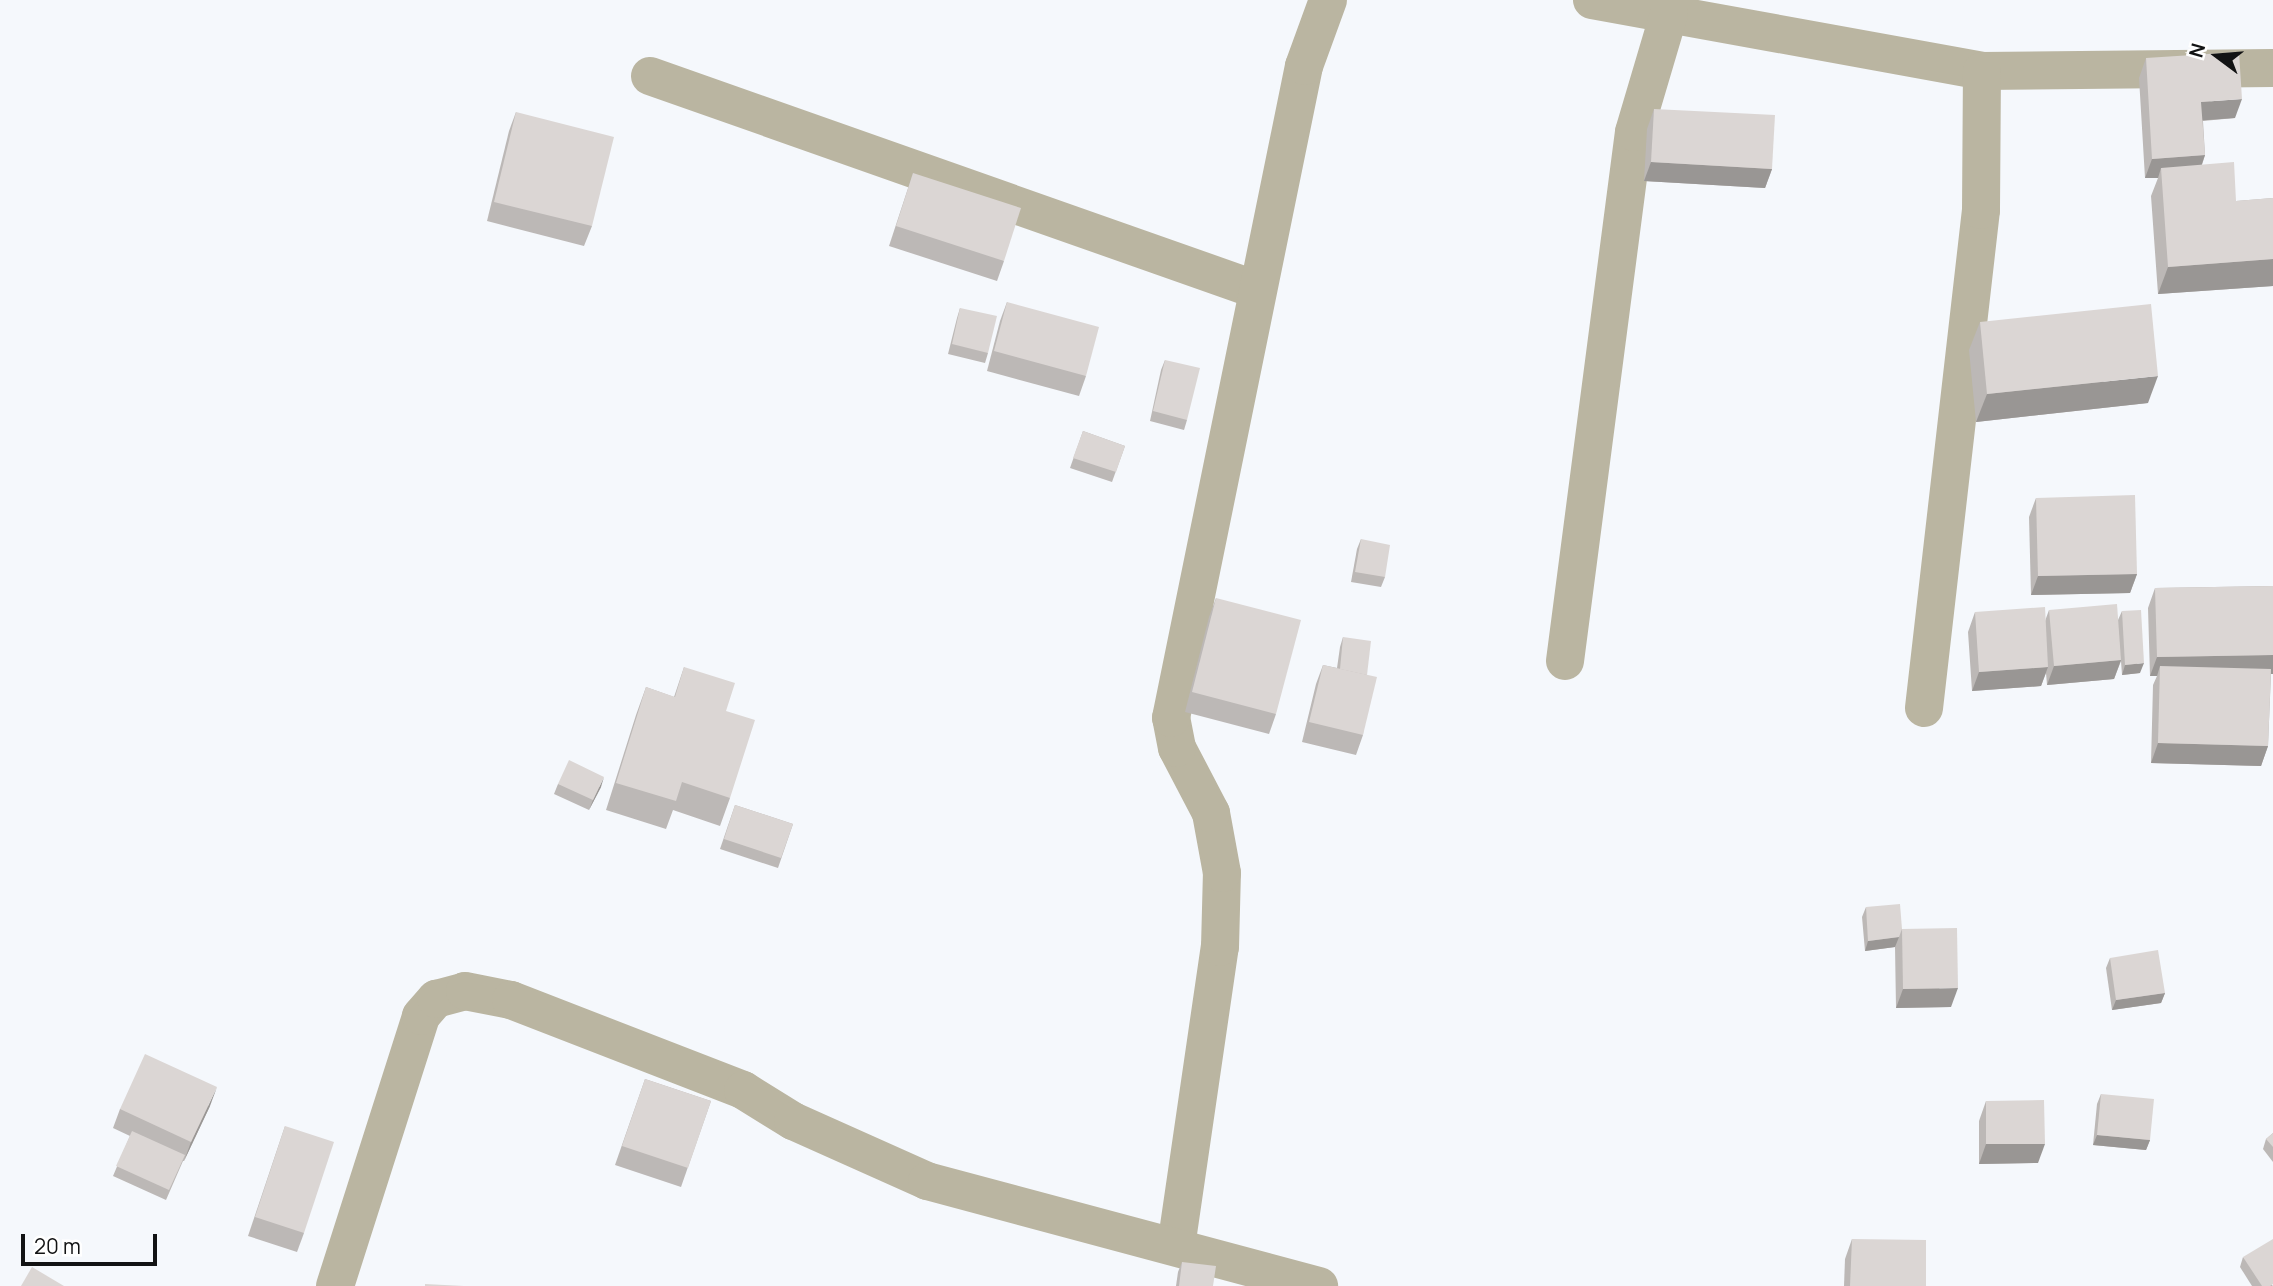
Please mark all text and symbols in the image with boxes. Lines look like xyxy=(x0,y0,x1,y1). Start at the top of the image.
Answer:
north arrow xyxy=(2182,21,2252,91)
text: N xyxy=(2182,40,2211,60)
scale bar xyxy=(24,1220,161,1264)
text: 20 m xyxy=(34,1232,81,1260)

